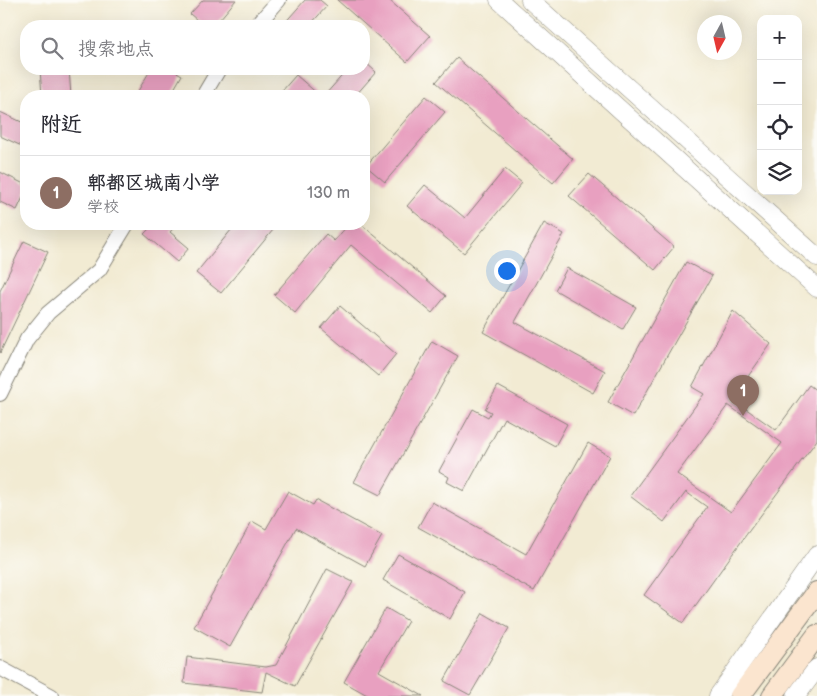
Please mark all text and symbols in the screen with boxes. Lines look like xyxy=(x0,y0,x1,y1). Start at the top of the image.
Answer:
north arrow xyxy=(697,15,742,60)
map controls xyxy=(757,15,802,195)
button: + xyxy=(757,15,802,60)
search box xyxy=(20,20,370,75)
icon: search xyxy=(38,34,66,62)
text: 搜索地点 xyxy=(78,38,154,61)
button: − xyxy=(757,60,802,105)
button: locate xyxy=(757,105,802,150)
text: 附近 xyxy=(40,112,82,137)
button: layers xyxy=(757,150,802,195)
text: 郫都区城南小学 xyxy=(87,172,220,195)
text: 1 xyxy=(53,184,59,203)
text: 130 m xyxy=(307,184,350,203)
text: 学校 xyxy=(87,198,119,217)
your location xyxy=(494,258,520,284)
pin: 1 xyxy=(727,375,759,416)

